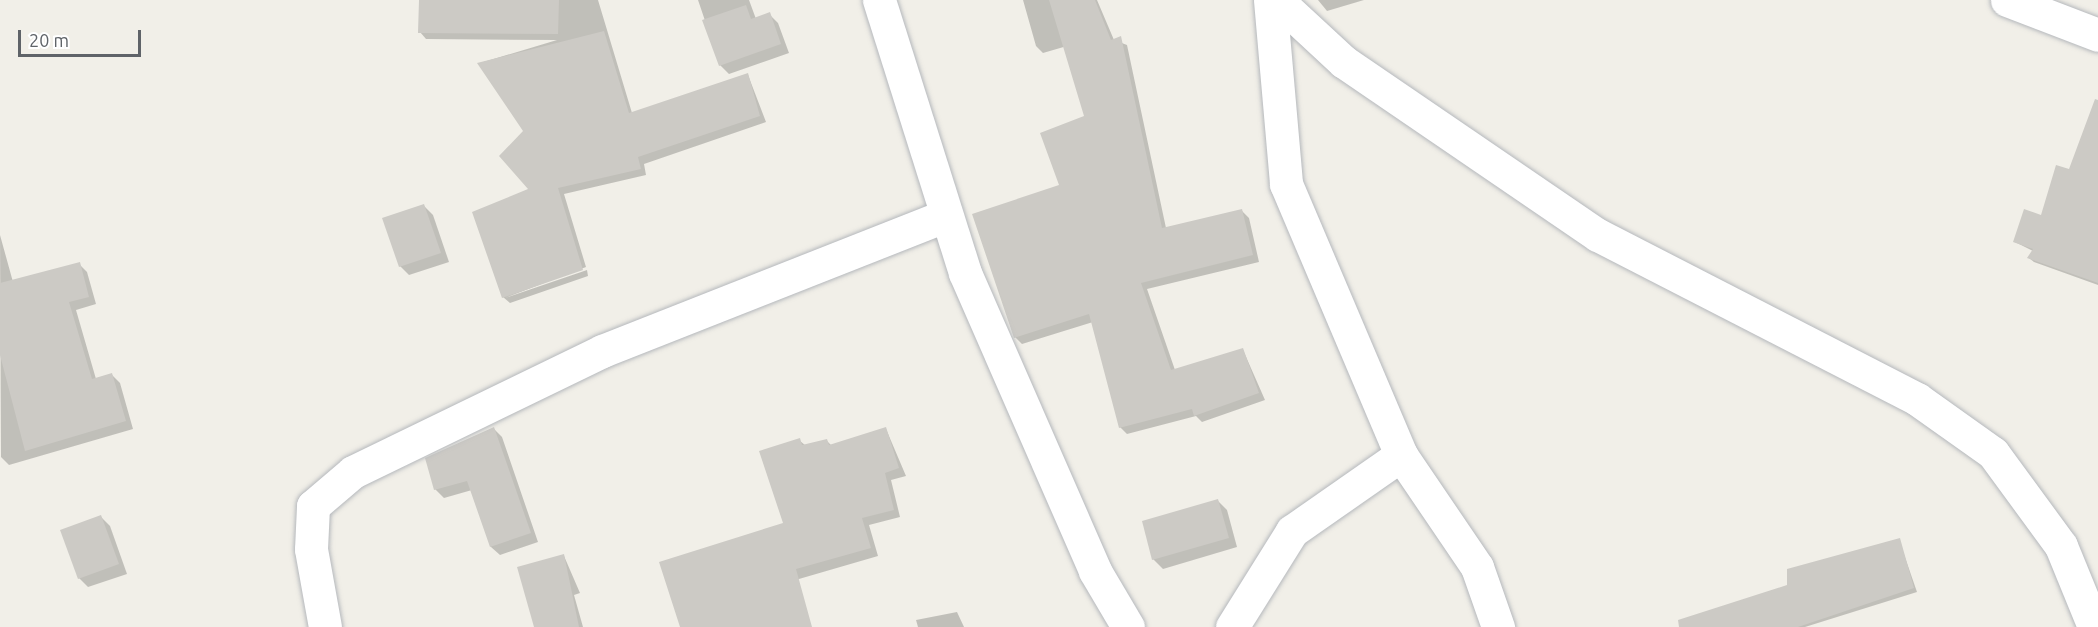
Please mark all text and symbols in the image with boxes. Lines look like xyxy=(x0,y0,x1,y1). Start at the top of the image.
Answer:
scale bar xyxy=(21,18,144,56)
text: 20 m xyxy=(29,30,69,50)

